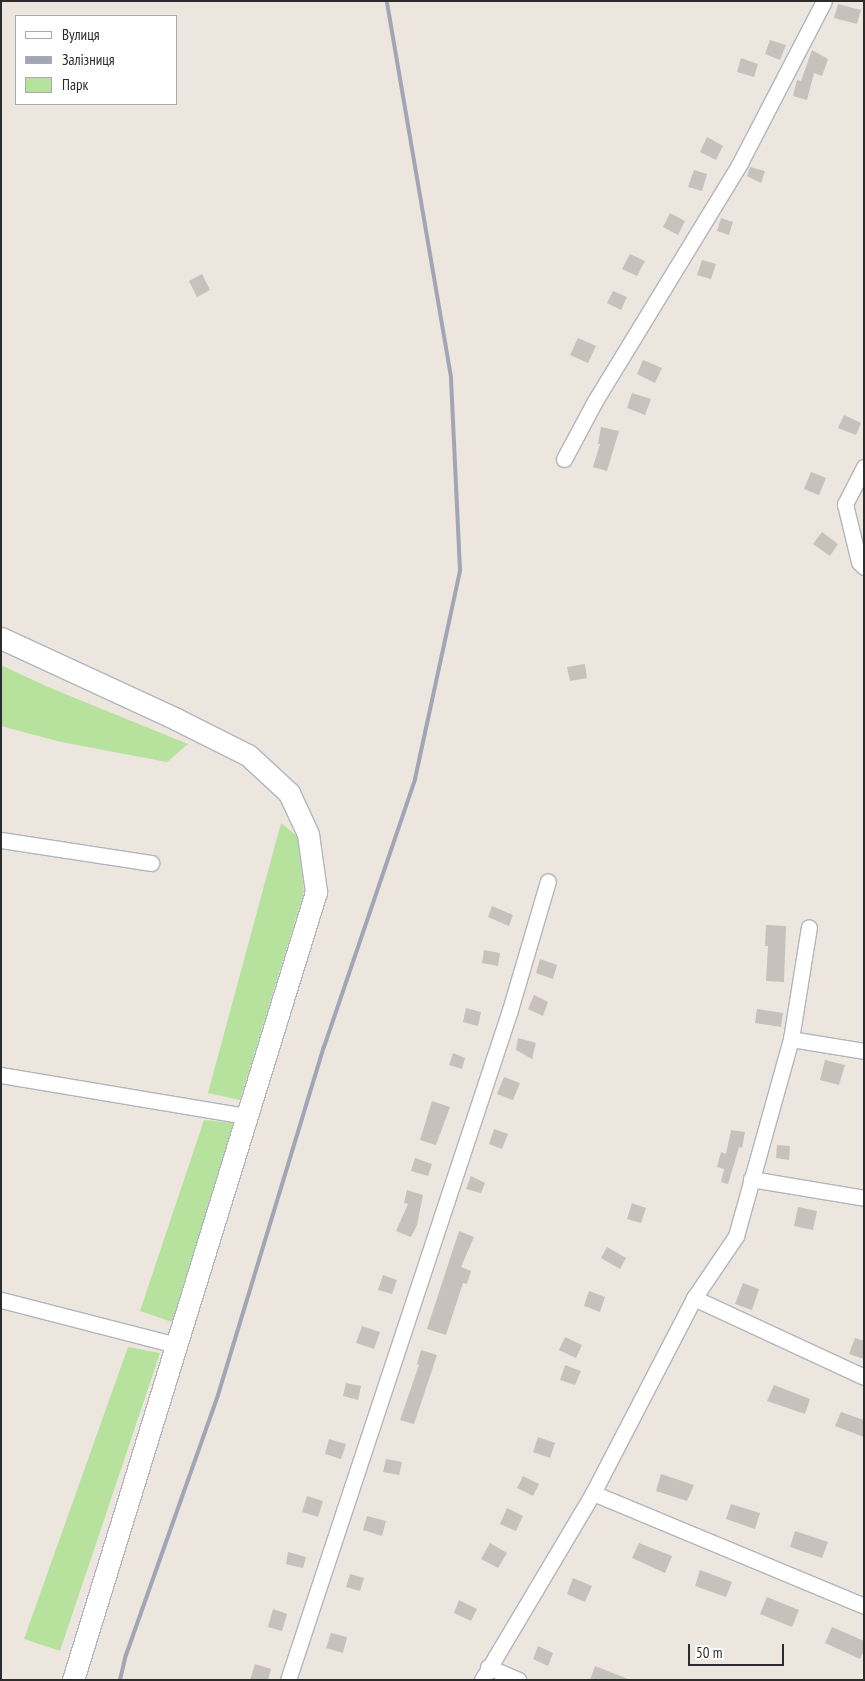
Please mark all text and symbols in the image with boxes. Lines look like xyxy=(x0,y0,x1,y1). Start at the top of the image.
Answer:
legend xyxy=(15,15,178,105)
text: Вулиця xyxy=(62,25,100,44)
text: Залізниця xyxy=(62,50,115,69)
text: Парк xyxy=(62,75,88,94)
scale bar xyxy=(690,1634,786,1666)
text: 50 m xyxy=(696,1643,722,1662)

